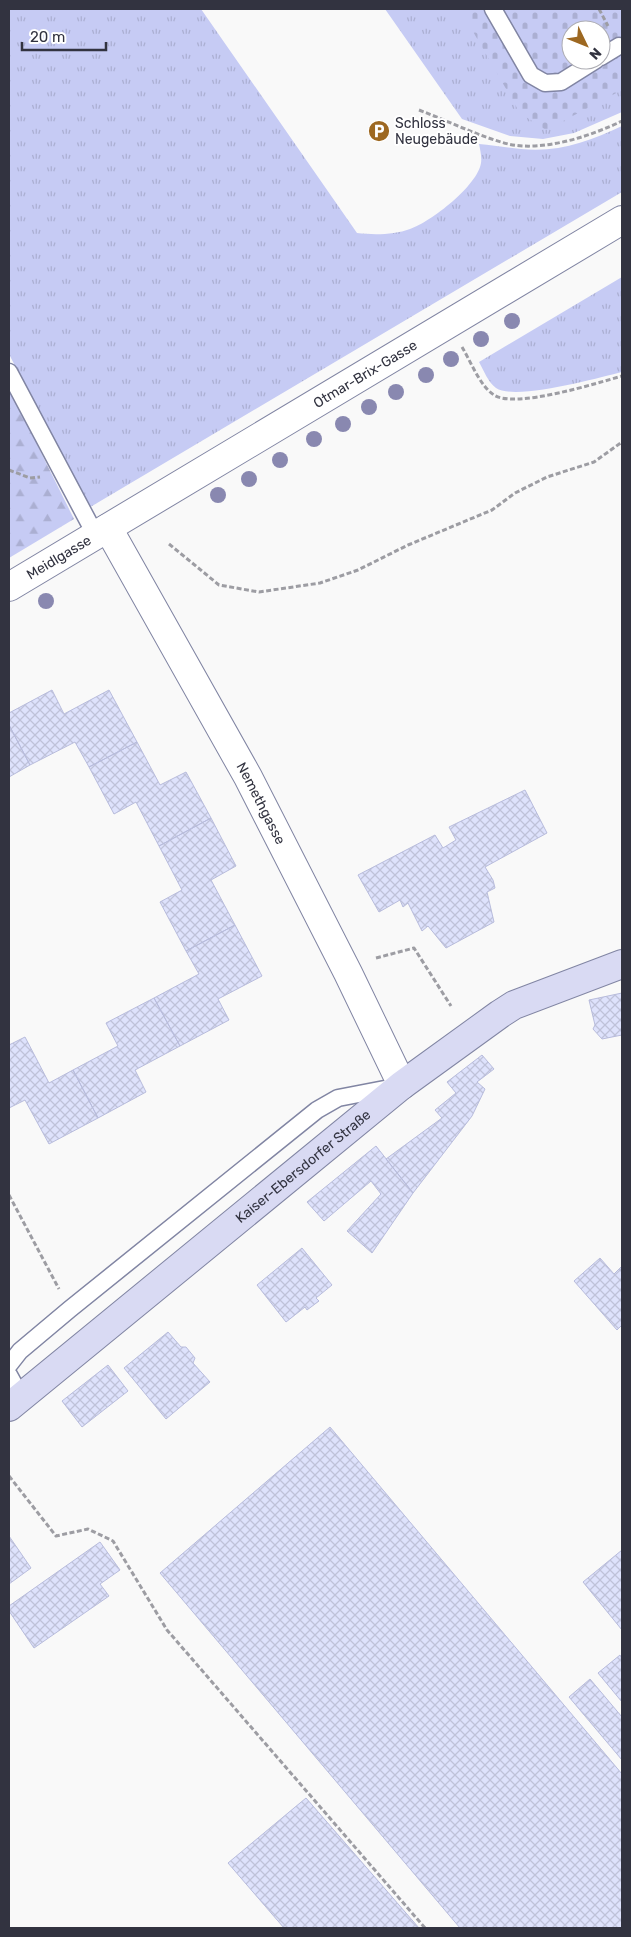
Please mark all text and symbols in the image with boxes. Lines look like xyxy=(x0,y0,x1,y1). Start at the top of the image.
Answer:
scale bar xyxy=(22,20,106,52)
north arrow xyxy=(561,20,611,70)
text: 20 m xyxy=(30,28,65,46)
text: N xyxy=(585,44,605,63)
place label: Schloss Neugebäude xyxy=(395,115,478,148)
parking icon: Schloss Neugebäude xyxy=(367,119,391,143)
street label: Otmar-Brix-Gasse xyxy=(310,336,420,411)
street label: Meidlgasse xyxy=(23,531,94,583)
street label: Nemethgasse xyxy=(233,759,289,847)
street label: Kaiser-Ebersdorfer Straße xyxy=(232,1106,374,1226)

